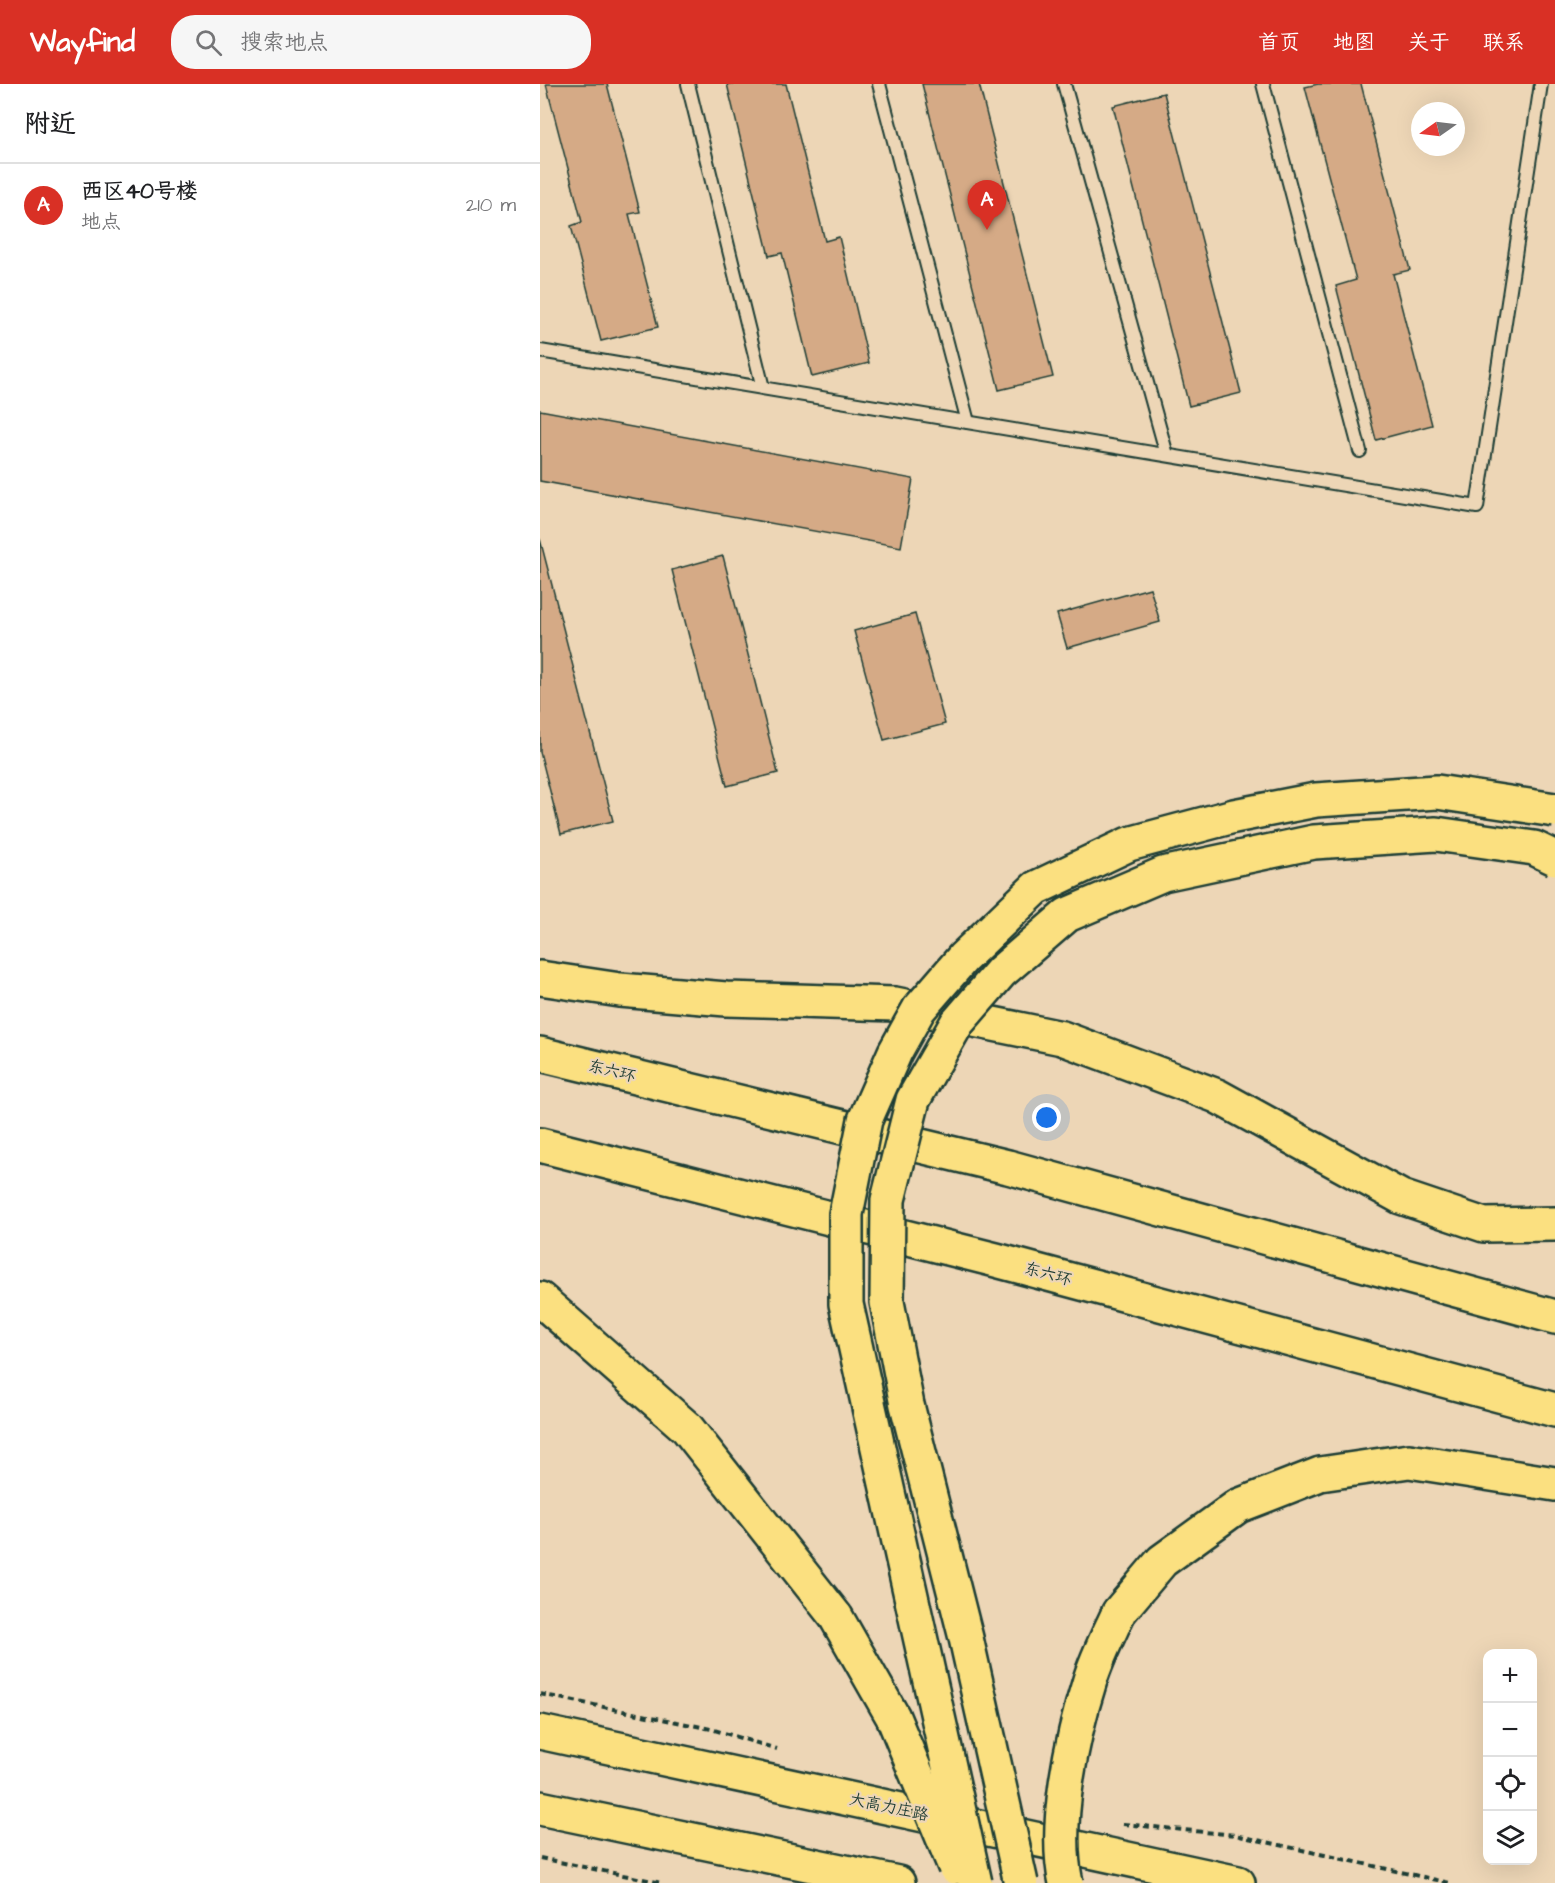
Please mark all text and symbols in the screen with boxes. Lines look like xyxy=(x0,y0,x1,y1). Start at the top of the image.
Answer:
search box xyxy=(171,15,591,69)
text: Wayfind xyxy=(30,23,135,62)
icon: search xyxy=(192,26,225,59)
text: 搜索地点 xyxy=(240,27,328,58)
text: 首页 xyxy=(1258,28,1300,57)
text: 地图 xyxy=(1333,28,1375,57)
text: 关于 xyxy=(1408,28,1450,57)
text: 联系 xyxy=(1483,28,1525,57)
north arrow xyxy=(1411,102,1465,156)
text: 附近 xyxy=(24,106,76,142)
text: 西区40号楼 xyxy=(81,176,198,207)
pin: A xyxy=(968,180,1006,230)
text: A xyxy=(37,191,50,219)
text: 210 m xyxy=(466,191,516,219)
text: 地点 xyxy=(81,208,121,236)
street label: 东六环 xyxy=(586,1055,638,1087)
your location xyxy=(1032,1103,1061,1132)
street label: 东六环 xyxy=(1022,1257,1074,1291)
map controls xyxy=(1483,1649,1537,1865)
button: + xyxy=(1483,1649,1537,1703)
button: − xyxy=(1483,1703,1537,1757)
button: locate xyxy=(1483,1757,1537,1811)
street label: 大高力庄路 xyxy=(848,1788,930,1826)
button: layers xyxy=(1483,1811,1537,1865)

